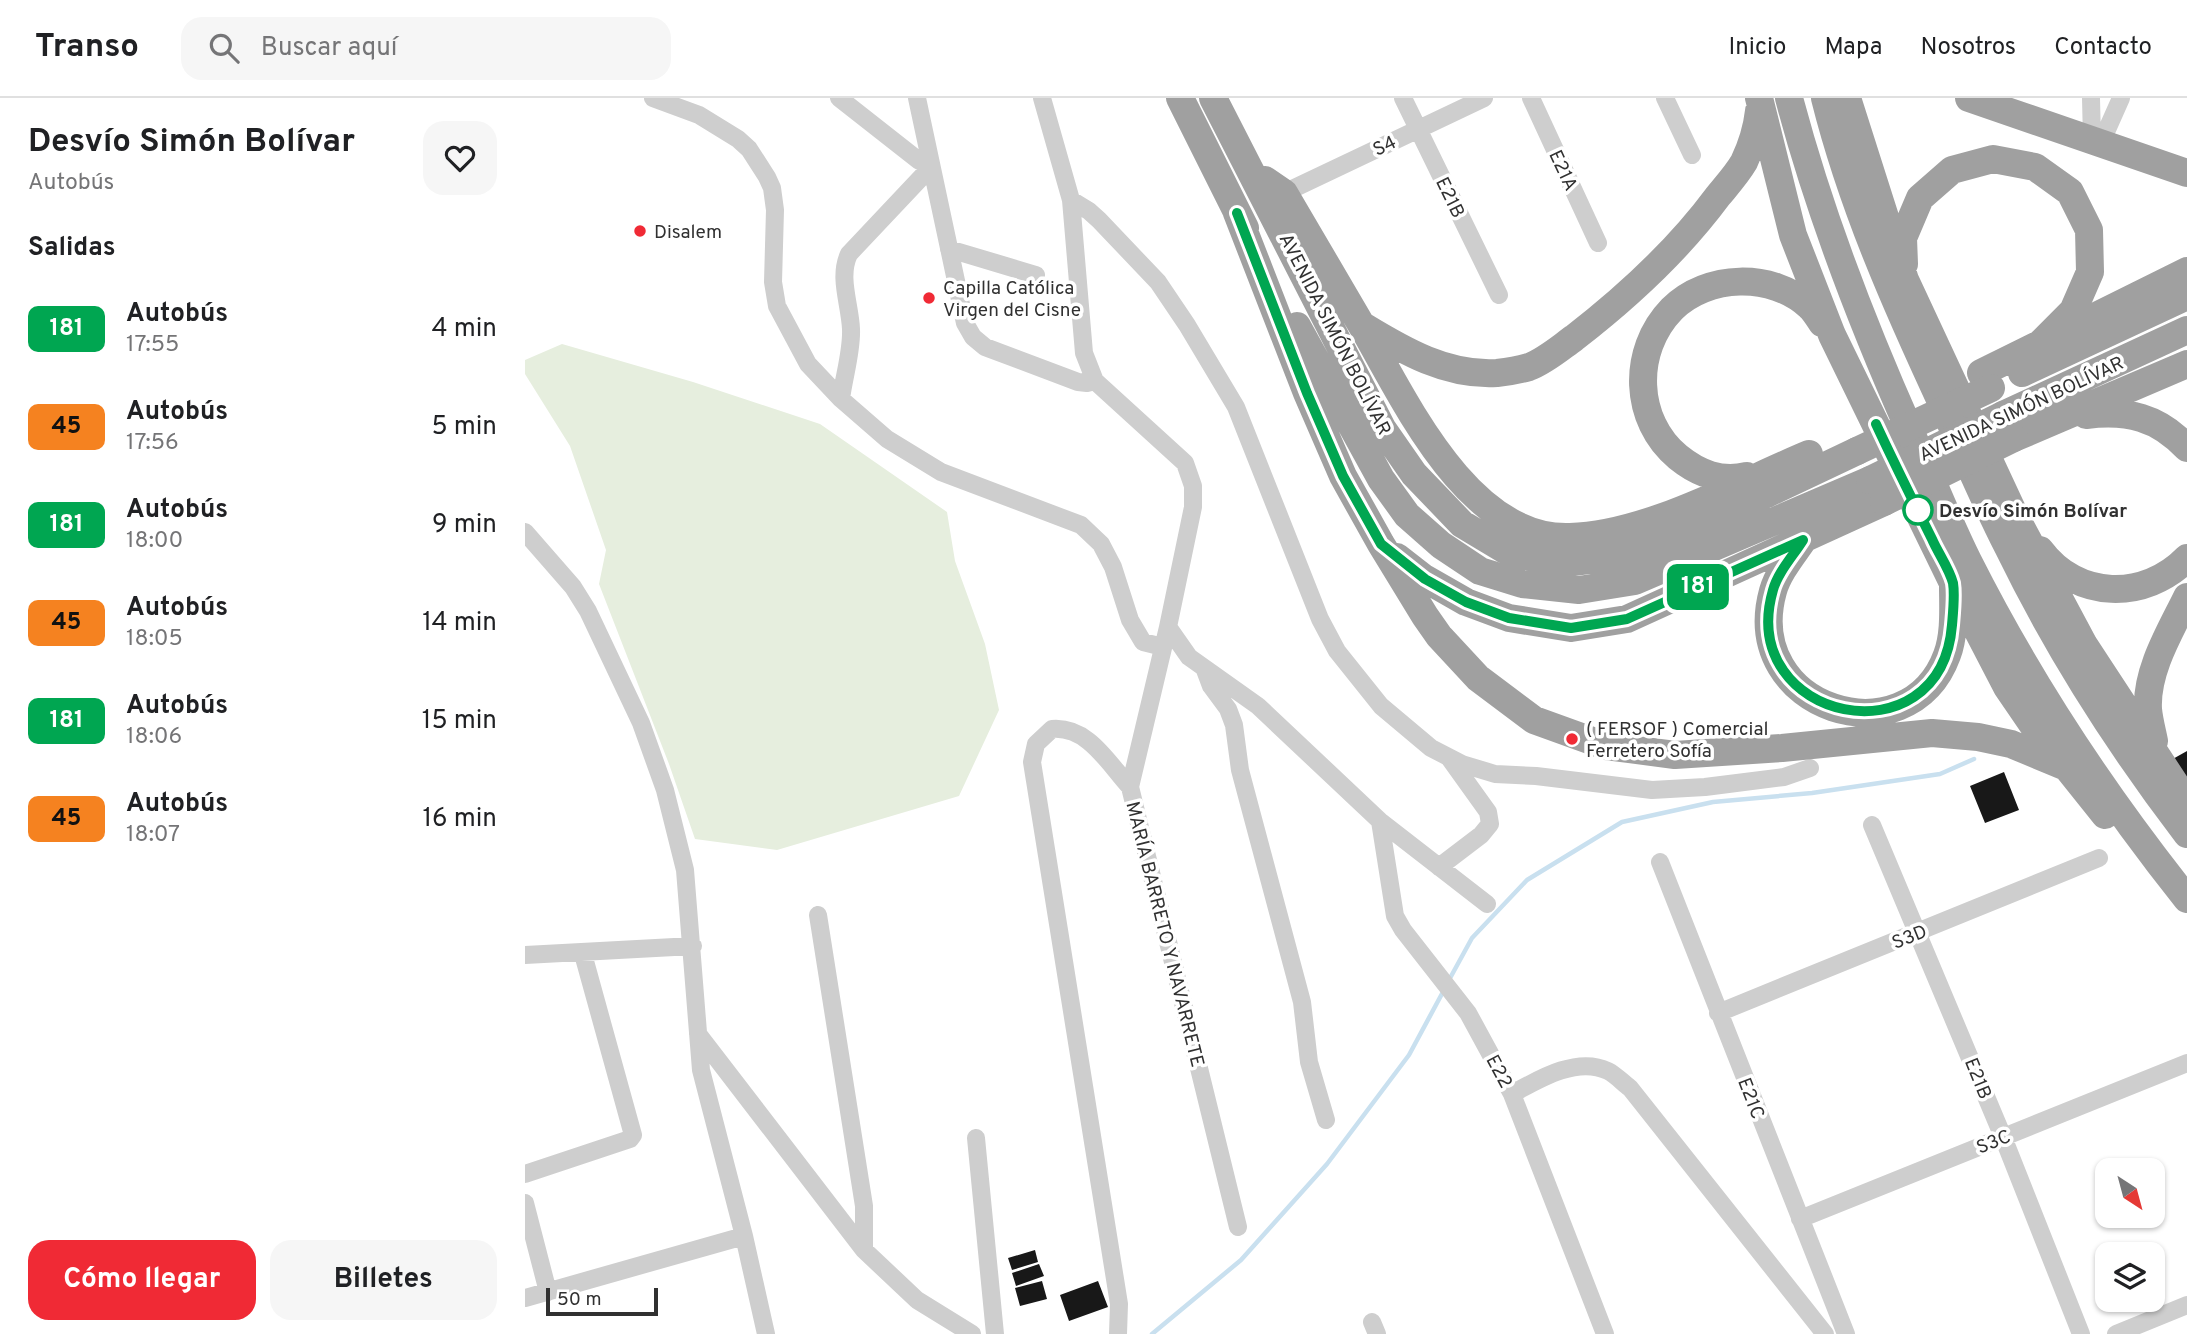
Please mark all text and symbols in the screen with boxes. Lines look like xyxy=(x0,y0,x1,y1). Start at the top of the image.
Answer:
search box xyxy=(181,17,671,80)
text: Transo xyxy=(35,27,139,69)
icon: search xyxy=(205,29,243,67)
text: Buscar aquí xyxy=(261,32,397,65)
text: Inicio xyxy=(1729,33,1786,63)
text: Mapa xyxy=(1824,33,1883,63)
text: Nosotros xyxy=(1921,33,2016,63)
text: Contacto xyxy=(2054,33,2152,63)
button: heart xyxy=(423,121,497,195)
text: Desvío Simón Bolívar xyxy=(28,122,355,164)
street label: S4 xyxy=(1369,131,1401,163)
street label: E21A xyxy=(1542,147,1582,195)
text: Autobús xyxy=(28,169,114,198)
street label: E21B xyxy=(1429,174,1469,222)
place label: Disalem xyxy=(654,221,722,245)
marker: Disalem xyxy=(632,223,648,239)
street label: AVENIDA SIMÓN BOLÍVAR xyxy=(1273,229,1397,440)
text: Salidas xyxy=(28,232,116,265)
place label: Capilla Católica Virgen del Cisne xyxy=(943,277,1081,323)
marker: Capilla Católica Virgen del Cisne xyxy=(921,290,937,306)
text: Autobús xyxy=(126,298,228,331)
text: 4 min xyxy=(431,313,497,346)
text: 181 xyxy=(49,314,84,344)
text: 17:55 xyxy=(126,331,179,360)
street label: AVENIDA SIMÓN BOLÍVAR xyxy=(1915,351,2128,468)
text: Autobús xyxy=(126,396,228,429)
text: 5 min xyxy=(431,411,497,444)
text: 45 xyxy=(51,412,82,442)
text: 17:56 xyxy=(126,429,179,458)
text: Autobús xyxy=(126,494,228,527)
marker: Desvío Simón Bolívar xyxy=(1903,495,1933,525)
place label: Desvío Simón Bolívar xyxy=(1939,500,2127,524)
text: 9 min xyxy=(432,509,497,542)
text: 181 xyxy=(49,510,84,540)
text: 18:00 xyxy=(126,527,183,556)
line badge: 181 xyxy=(1658,564,1738,610)
text: 181 xyxy=(1681,572,1715,602)
text: Autobús xyxy=(126,592,228,625)
text: 14 min xyxy=(422,607,497,640)
text: 45 xyxy=(51,608,82,638)
text: 18:05 xyxy=(126,625,183,654)
text: Autobús xyxy=(126,690,228,723)
text: 15 min xyxy=(422,705,497,738)
text: 181 xyxy=(49,706,84,736)
place label: ( FERSOF ) Comercial Ferretero Sofía xyxy=(1586,718,1768,764)
text: 18:06 xyxy=(126,723,182,752)
marker: ( FERSOF ) Comercial Ferretero Sofía xyxy=(1564,731,1580,747)
text: Autobús xyxy=(126,788,228,821)
street label: MARÍA BARRETO Y NAVARRETE xyxy=(1119,799,1210,1070)
text: 16 min xyxy=(422,803,497,836)
text: 45 xyxy=(51,804,82,834)
text: 18:07 xyxy=(126,821,180,850)
street label: S3D xyxy=(1889,920,1931,956)
street label: E22 xyxy=(1480,1051,1517,1093)
street label: E21B xyxy=(1958,1055,1996,1103)
street label: E21C xyxy=(1731,1075,1769,1123)
street label: S3C xyxy=(1973,1125,2014,1161)
north arrow xyxy=(2095,1158,2165,1228)
map controls xyxy=(2095,1158,2165,1312)
button: Cómo llegar xyxy=(28,1240,256,1320)
button: Billetes xyxy=(270,1240,497,1320)
button: layers xyxy=(2095,1242,2165,1312)
scale bar xyxy=(546,1285,658,1317)
text: 50 m xyxy=(557,1288,602,1312)

